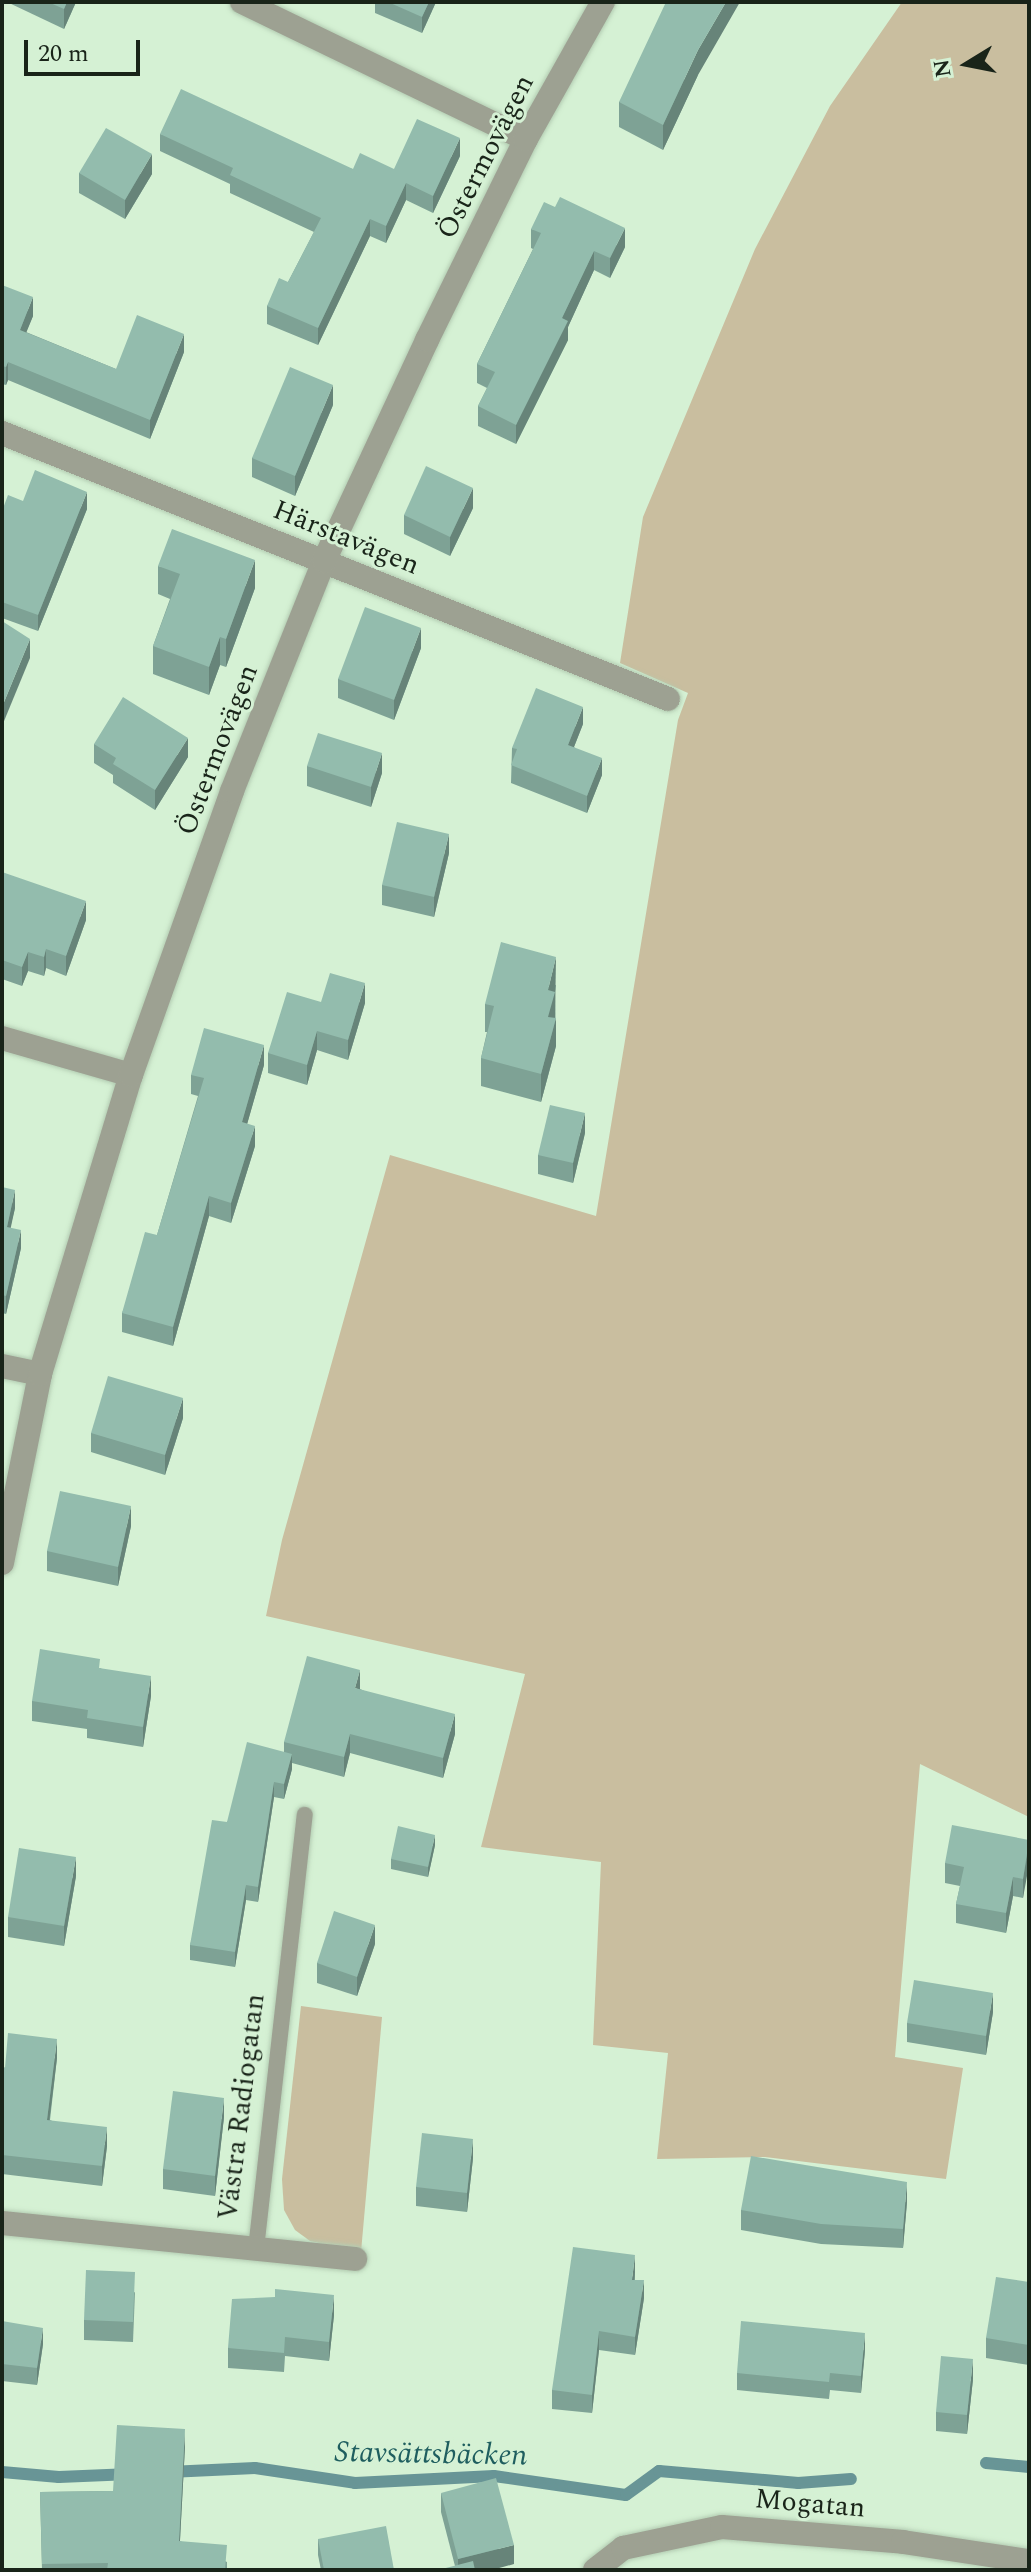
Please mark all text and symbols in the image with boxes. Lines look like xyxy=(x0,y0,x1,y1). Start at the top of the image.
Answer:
scale bar xyxy=(28,24,144,74)
north arrow xyxy=(927,24,1007,104)
text: 20 m xyxy=(38,36,89,72)
text: N xyxy=(925,57,961,80)
street label: Östermovägen xyxy=(430,69,542,245)
street label: Härstavägen xyxy=(268,493,424,583)
street label: Östermovägen xyxy=(170,660,266,840)
street label: Västra Radiogatan xyxy=(211,1992,273,2222)
water label: Stavsättsbäcken xyxy=(334,2434,528,2474)
street label: Mogatan xyxy=(753,2482,867,2526)

